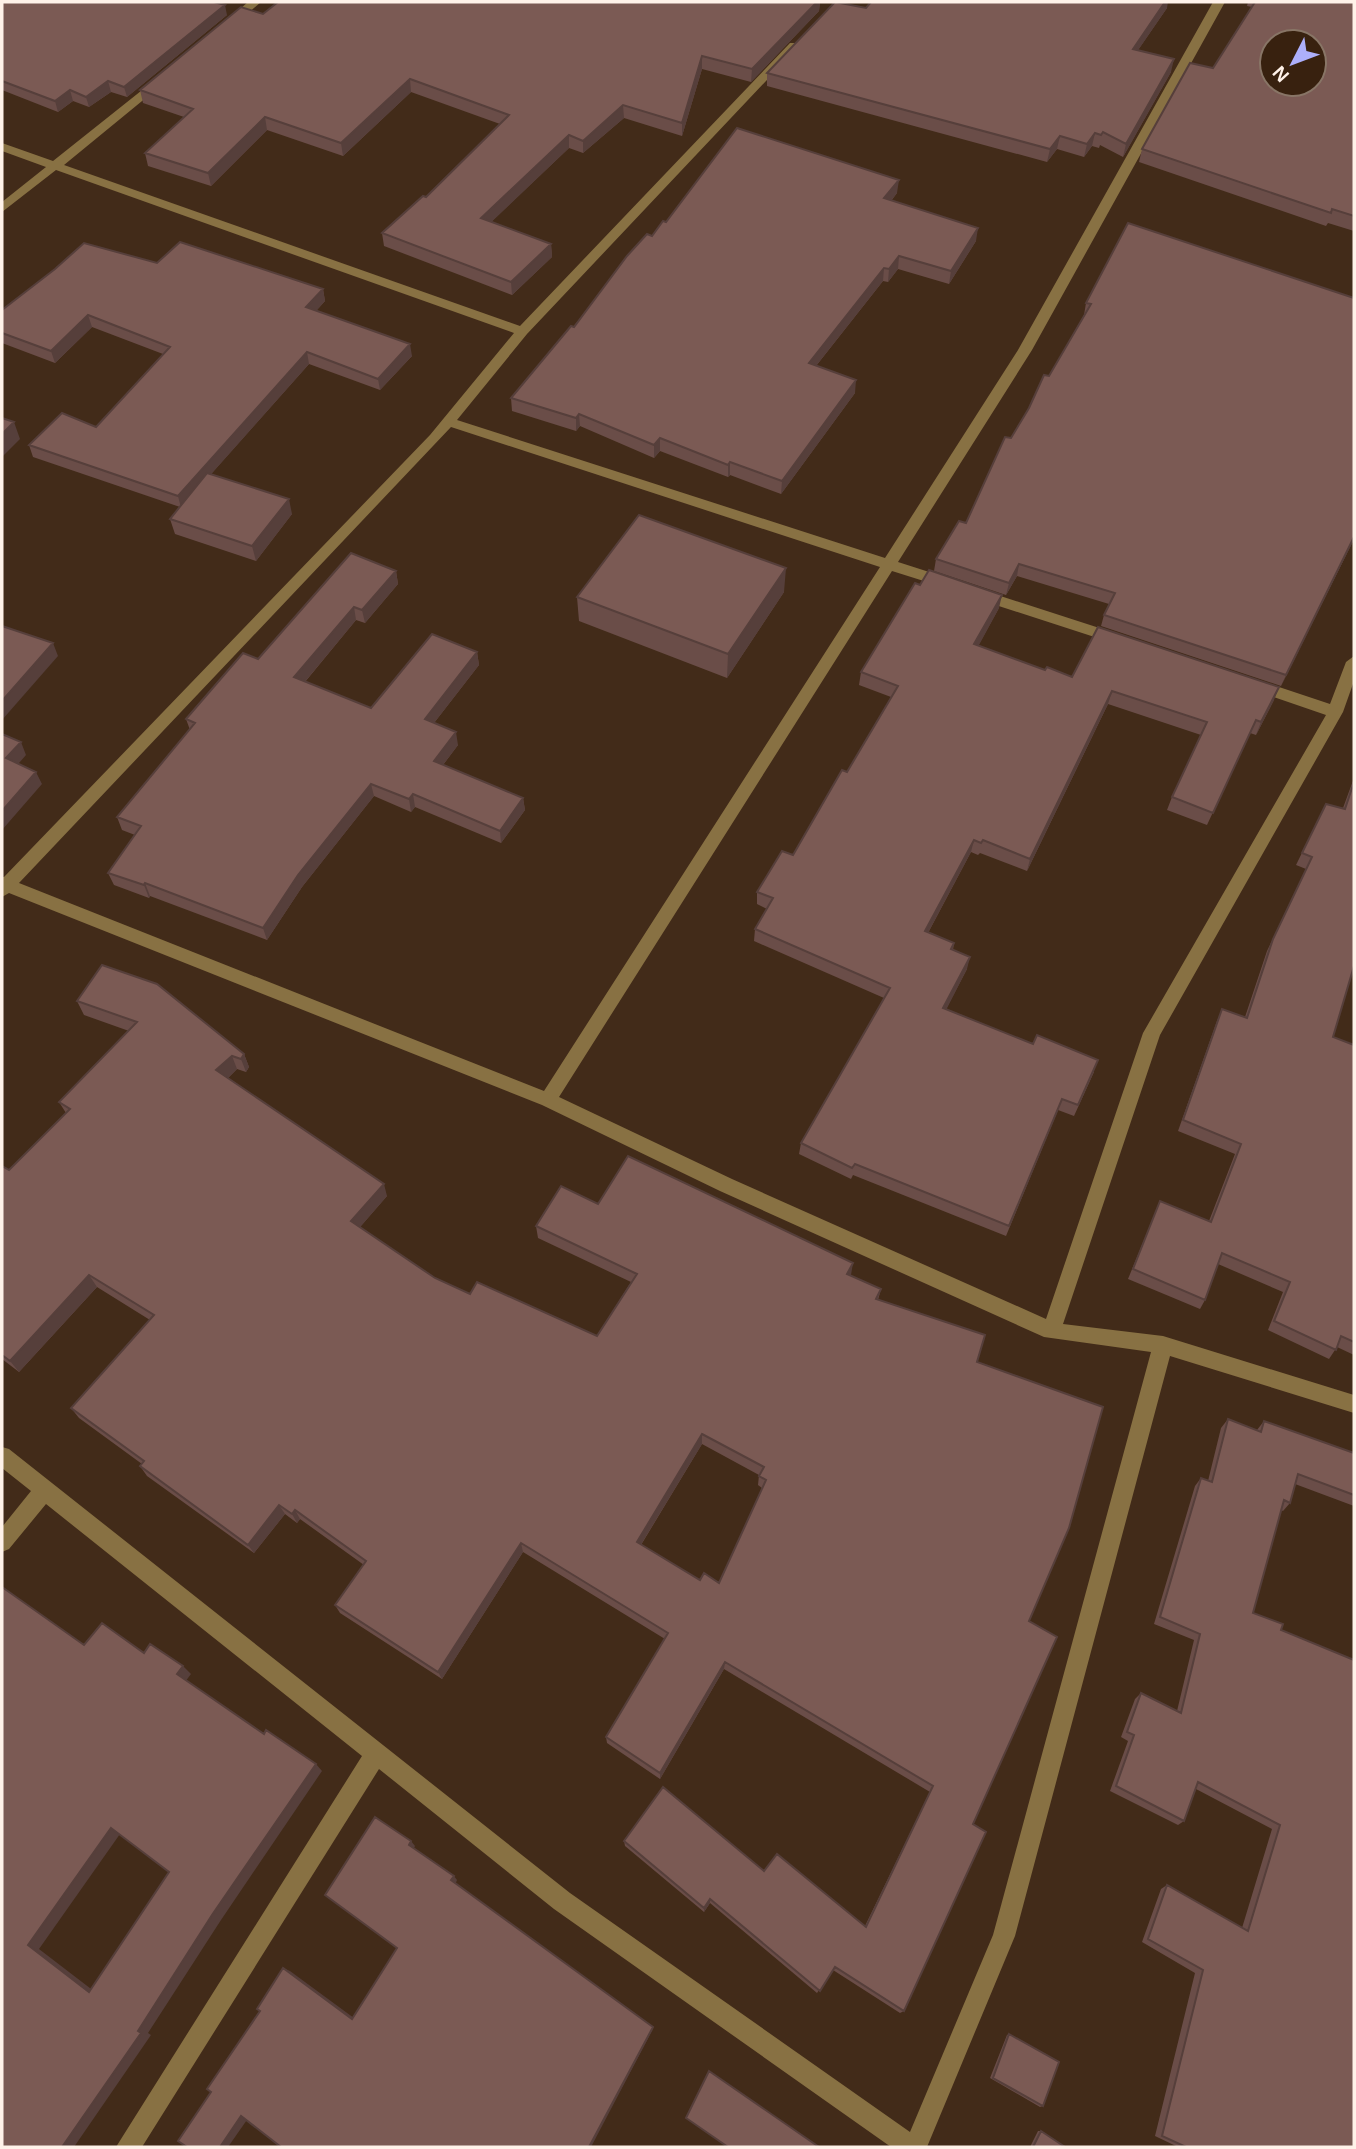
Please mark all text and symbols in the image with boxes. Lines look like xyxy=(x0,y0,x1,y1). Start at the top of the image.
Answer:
north arrow xyxy=(1258,28,1328,98)
text: N xyxy=(1268,62,1293,86)

